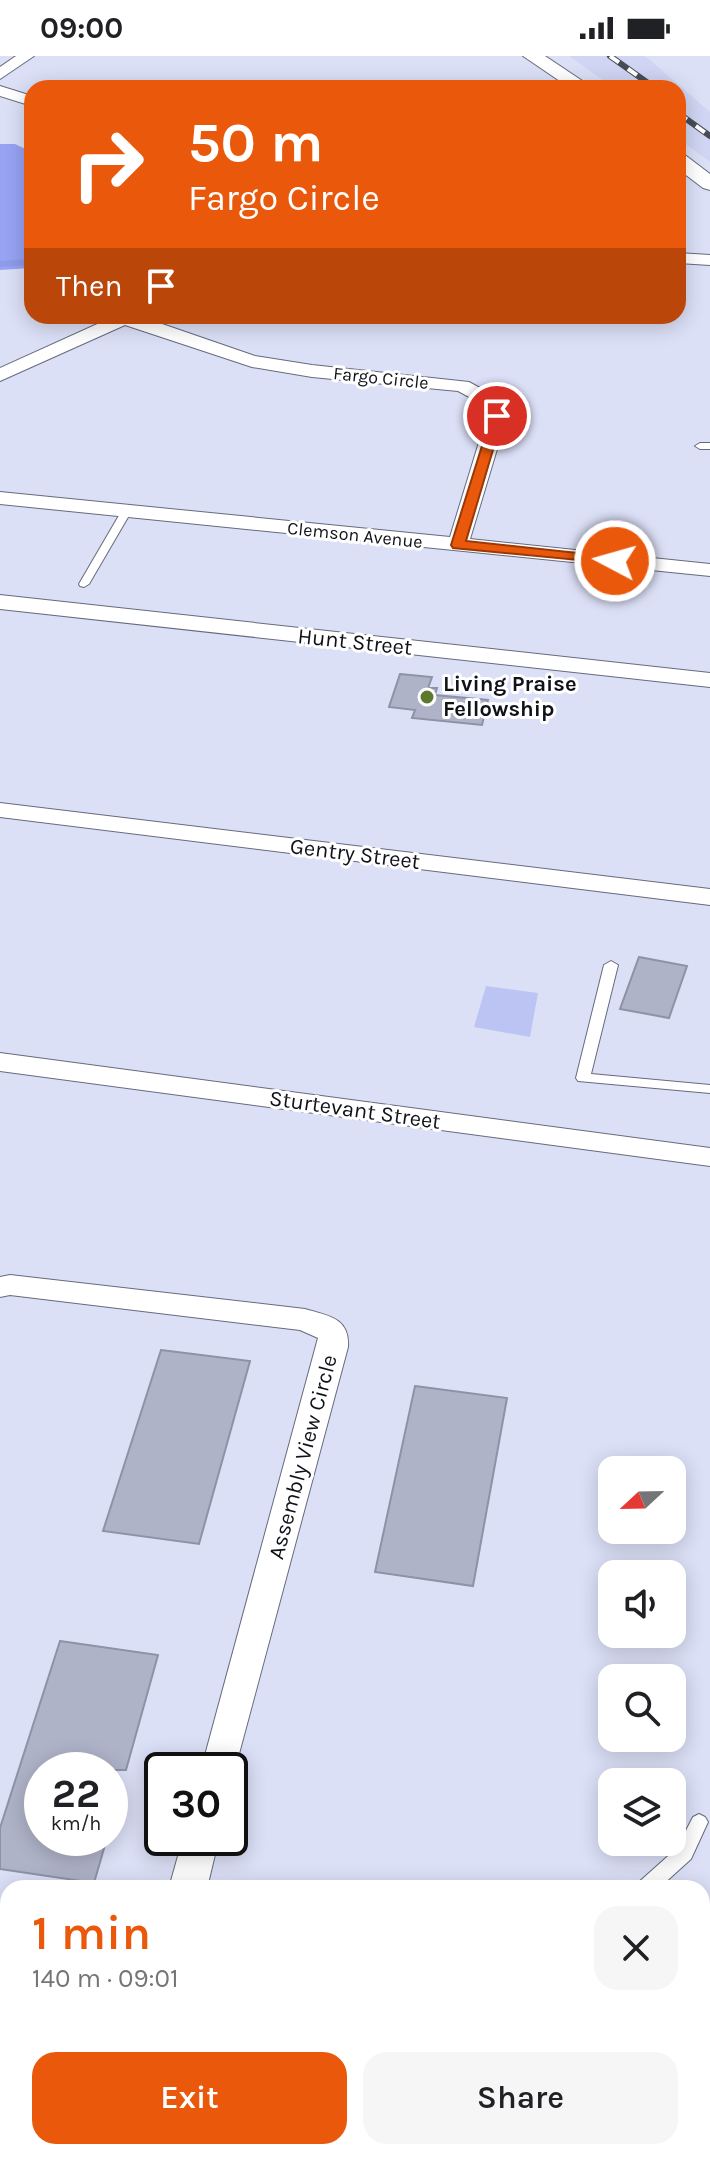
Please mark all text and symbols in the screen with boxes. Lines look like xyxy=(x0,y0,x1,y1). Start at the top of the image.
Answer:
text: 09:00 xyxy=(40,10,123,46)
text: 50 m xyxy=(188,110,323,175)
icon: right xyxy=(56,112,160,216)
text: Fargo Circle xyxy=(188,177,380,219)
icon: arrive xyxy=(139,264,183,308)
text: Then xyxy=(56,268,123,304)
street label: Fargo Circle xyxy=(332,362,430,394)
pin xyxy=(463,382,531,450)
icon: arrive xyxy=(475,394,519,438)
street label: Clemson Avenue xyxy=(286,517,424,553)
position arrow xyxy=(573,519,657,603)
street label: Hunt Street xyxy=(296,623,414,661)
place label: Living Praise Fellowship xyxy=(443,671,577,722)
marker: Living Praise Fellowship xyxy=(418,688,436,706)
street label: Gentry Street xyxy=(288,833,422,875)
street label: Sturtevant Street xyxy=(268,1085,442,1135)
street label: Assembly View Circle xyxy=(263,1352,343,1562)
north arrow xyxy=(598,1456,686,1544)
map controls xyxy=(598,1456,686,1856)
button: sound xyxy=(598,1560,686,1648)
button: search xyxy=(598,1664,686,1752)
speed limit sign: 30 xyxy=(144,1752,248,1856)
button: layers xyxy=(598,1768,686,1856)
text: 22 xyxy=(52,1770,100,1817)
text: km/h xyxy=(51,1812,101,1835)
text: 1 min xyxy=(32,1905,151,1961)
button: close xyxy=(594,1906,678,1990)
text: 140 m · 09:01 xyxy=(32,1963,179,1994)
button: Exit xyxy=(32,2052,347,2144)
button: Share xyxy=(363,2052,678,2144)

